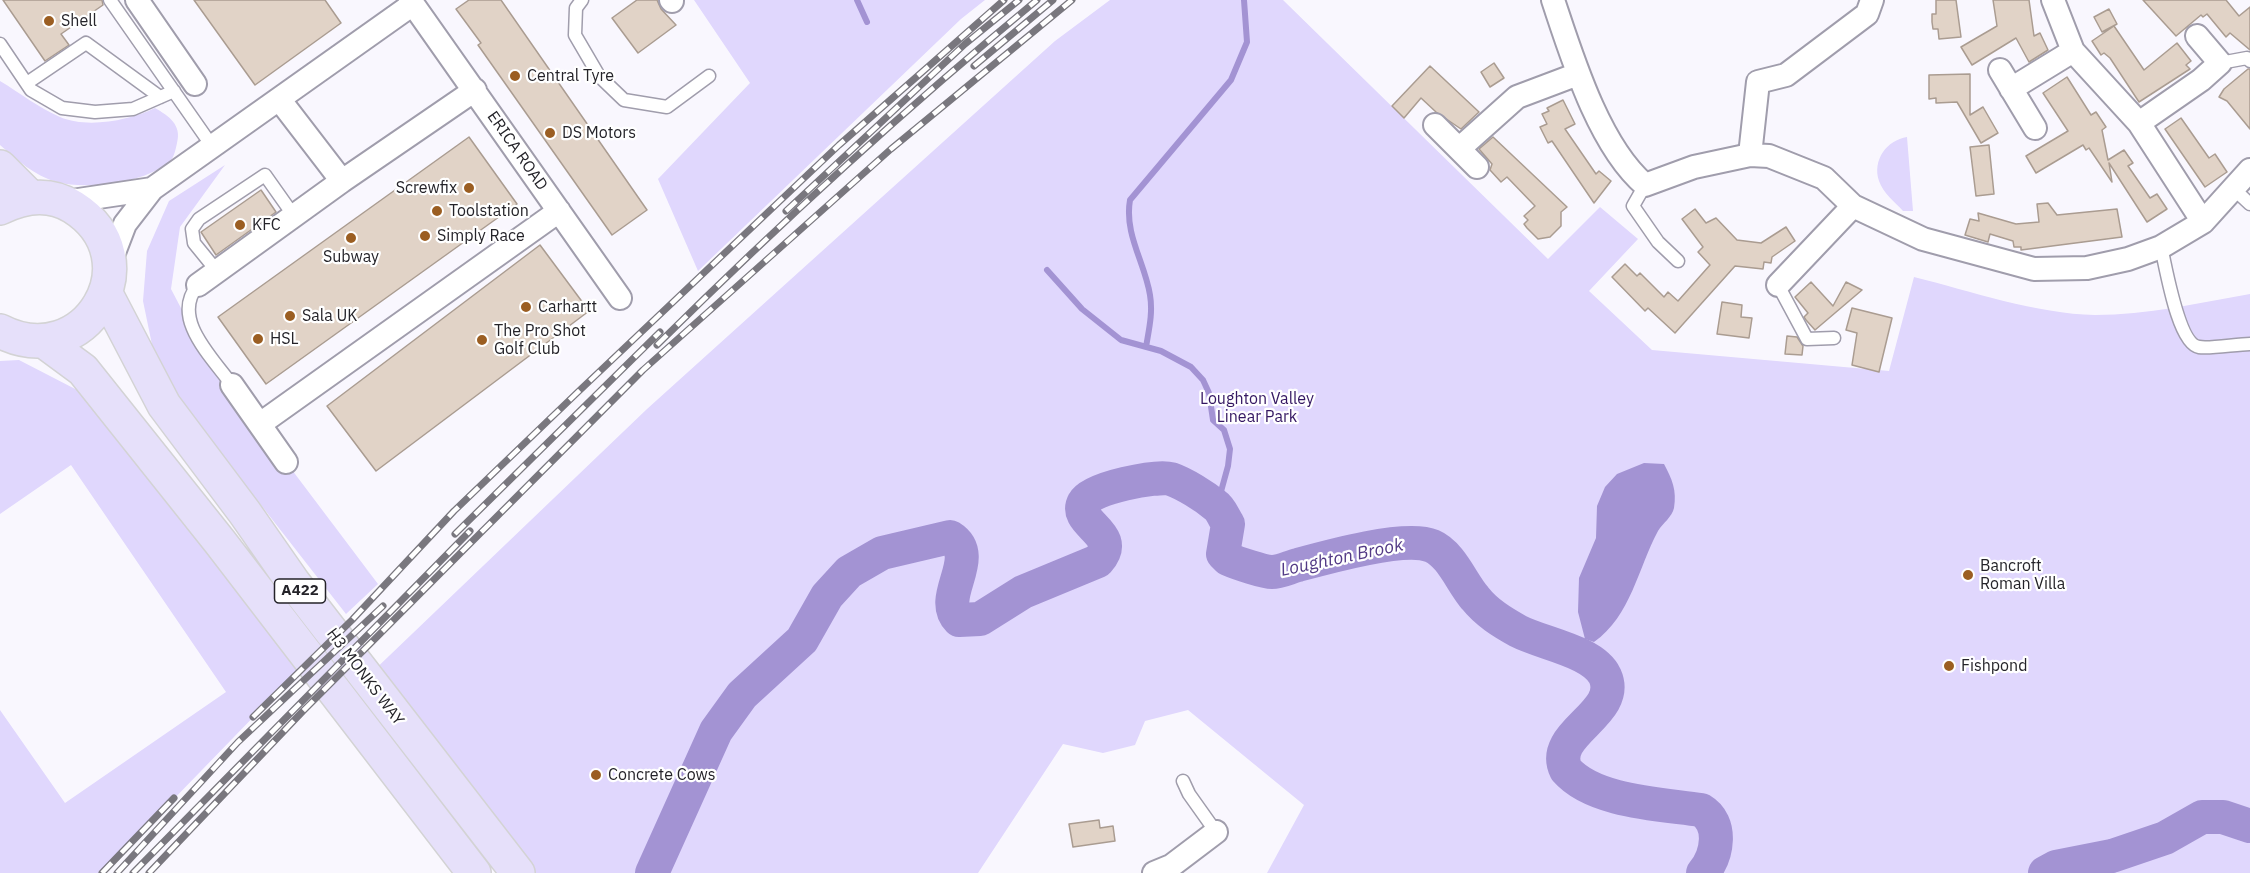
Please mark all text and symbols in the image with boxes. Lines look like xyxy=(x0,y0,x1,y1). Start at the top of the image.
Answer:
place label: Shell xyxy=(61,11,97,31)
marker: Shell xyxy=(42,14,56,28)
place label: Central Tyre xyxy=(527,66,614,86)
marker: Central Tyre xyxy=(508,69,522,83)
street label: ERICA ROAD xyxy=(483,108,551,194)
place label: DS Motors xyxy=(562,123,636,143)
marker: DS Motors xyxy=(543,126,557,140)
place label: Screwfix xyxy=(396,178,457,198)
marker: Screwfix xyxy=(462,181,476,195)
place label: Toolstation xyxy=(449,201,529,221)
marker: Toolstation xyxy=(430,204,444,218)
place label: KFC xyxy=(252,215,281,235)
marker: KFC xyxy=(233,218,247,232)
place label: Simply Race xyxy=(437,226,525,246)
marker: Simply Race xyxy=(418,229,432,243)
marker: Subway xyxy=(344,231,358,245)
place label: Subway xyxy=(323,247,379,267)
place label: Carhartt xyxy=(538,297,597,317)
marker: Carhartt xyxy=(519,300,533,314)
place label: Sala UK xyxy=(302,306,358,326)
marker: Sala UK xyxy=(283,309,297,323)
place label: The Pro Shot Golf Club xyxy=(494,321,586,359)
place label: HSL xyxy=(270,329,299,349)
marker: HSL xyxy=(251,332,265,346)
marker: The Pro Shot Golf Club xyxy=(475,333,489,347)
park label: Loughton Valley Linear Park xyxy=(1200,389,1314,427)
water label: Loughton Brook xyxy=(1279,534,1405,582)
place label: Bancroft Roman Villa xyxy=(1980,556,2065,594)
marker: Bancroft Roman Villa xyxy=(1961,568,1975,582)
road number: A422 xyxy=(274,579,326,603)
street label: H3 MONKS WAY xyxy=(322,625,408,729)
place label: Fishpond xyxy=(1961,656,2027,676)
marker: Fishpond xyxy=(1942,659,1956,673)
place label: Concrete Cows xyxy=(608,765,716,785)
marker: Concrete Cows xyxy=(589,768,603,782)

